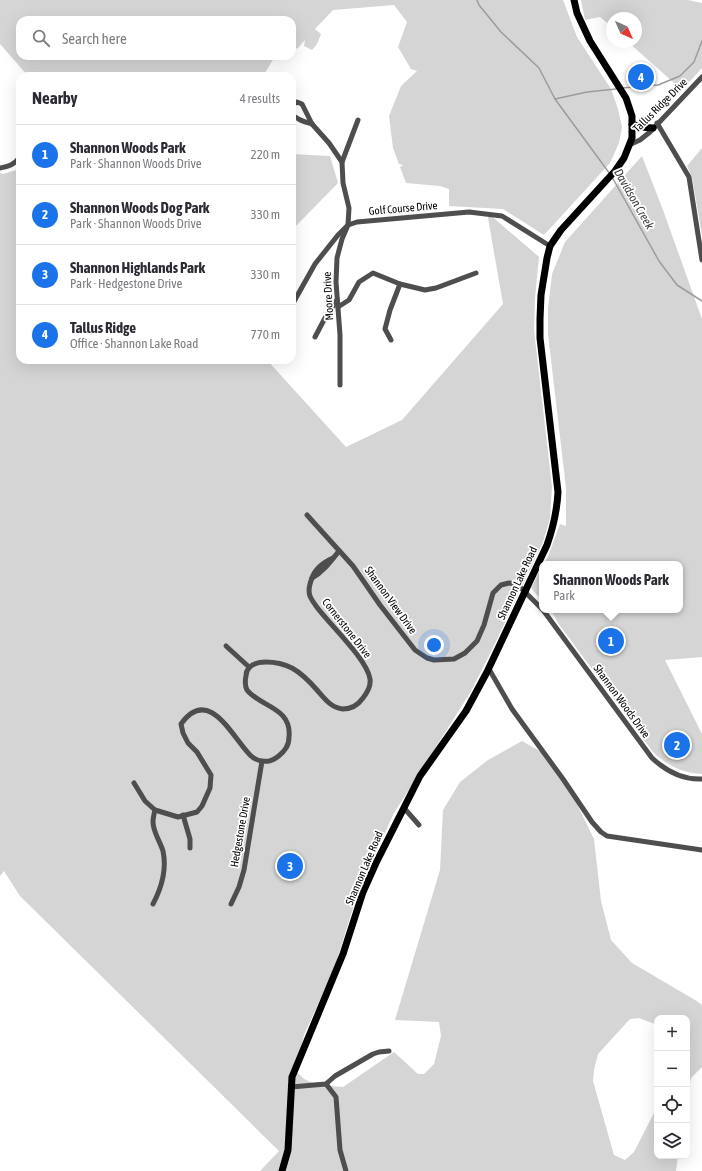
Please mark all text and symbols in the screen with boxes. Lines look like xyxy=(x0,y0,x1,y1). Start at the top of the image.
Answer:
north arrow xyxy=(606,12,642,48)
search box xyxy=(16,16,296,60)
icon: search xyxy=(30,27,52,49)
text: Search here xyxy=(62,30,127,47)
pin: 4 xyxy=(628,62,654,92)
street label: Tallus Ridge Drive xyxy=(631,76,689,134)
text: Nearby xyxy=(32,88,78,108)
text: 4 results xyxy=(240,91,280,106)
text: Shannon Woods Park xyxy=(70,139,186,156)
text: 1 xyxy=(42,147,48,162)
text: 220 m xyxy=(251,147,280,162)
text: Park · Shannon Woods Drive xyxy=(70,156,202,171)
water label: Davidson Creek xyxy=(611,166,657,232)
text: Shannon Woods Dog Park xyxy=(70,199,209,216)
street label: Golf Course Drive xyxy=(368,199,438,217)
text: 2 xyxy=(42,207,48,222)
text: 330 m xyxy=(251,207,280,222)
text: Park · Shannon Woods Drive xyxy=(70,216,202,231)
text: Shannon Highlands Park xyxy=(70,259,205,276)
text: 3 xyxy=(42,267,48,282)
text: 330 m xyxy=(251,267,280,282)
street label: Moore Drive xyxy=(321,271,335,321)
text: Park · Hedgestone Drive xyxy=(70,276,182,291)
text: Tallus Ridge xyxy=(70,319,136,336)
text: 4 xyxy=(42,327,48,342)
text: 770 m xyxy=(251,327,280,342)
text: Office · Shannon Lake Road xyxy=(70,336,198,351)
street label: Shannon Lake Road xyxy=(495,545,539,621)
popup xyxy=(539,561,683,613)
street label: Shannon View Drive xyxy=(363,564,419,636)
text: Shannon Woods Park xyxy=(553,571,669,588)
text: Park xyxy=(553,588,575,603)
street label: Cornerstone Drive xyxy=(320,596,374,660)
pin: 1 xyxy=(598,626,624,656)
your location xyxy=(424,635,444,655)
street label: Shannon Woods Drive xyxy=(591,662,653,740)
pin: 2 xyxy=(664,730,690,760)
street label: Hedgestone Drive xyxy=(228,796,252,868)
street label: Shannon Lake Road xyxy=(343,829,385,907)
pin: 3 xyxy=(277,851,303,881)
map controls xyxy=(654,1015,690,1159)
button: + xyxy=(654,1015,690,1051)
button: − xyxy=(654,1051,690,1087)
button: locate xyxy=(654,1087,690,1123)
button: layers xyxy=(654,1123,690,1159)

